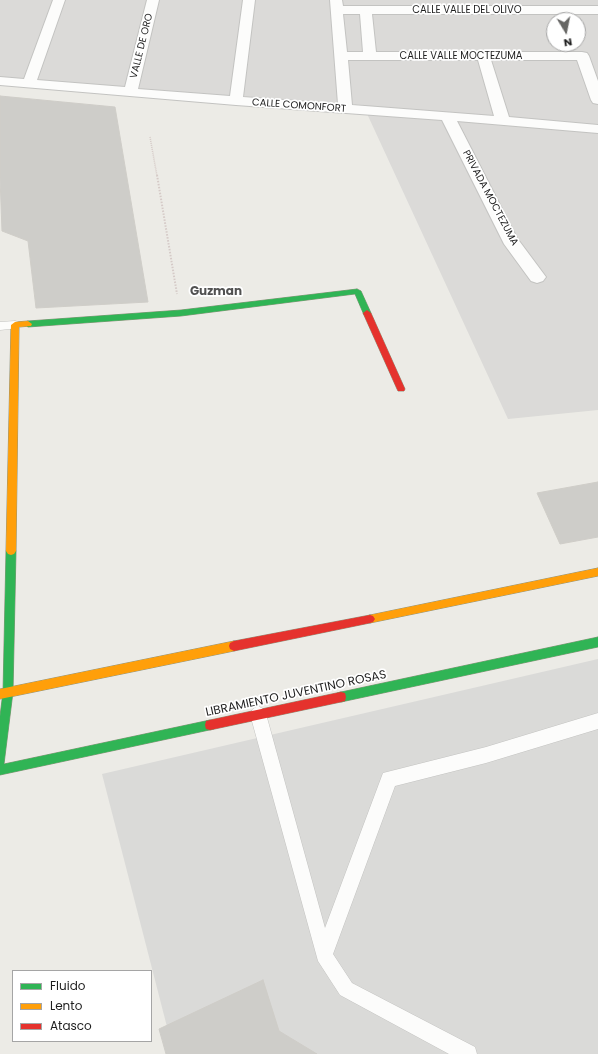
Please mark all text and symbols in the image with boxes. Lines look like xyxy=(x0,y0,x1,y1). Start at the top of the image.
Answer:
street label: CALLE VALLE DEL OLIVO xyxy=(412,4,522,16)
street label: VALLE DE ORO xyxy=(128,12,156,80)
north arrow xyxy=(546,12,586,52)
text: N xyxy=(562,34,573,51)
street label: CALLE VALLE MOCTEZUMA xyxy=(399,50,523,62)
street label: CALLE COMONFORT xyxy=(252,97,346,115)
street label: PRIVADA MOCTEZUMA xyxy=(460,148,520,248)
district label: Guzman xyxy=(190,285,242,299)
street label: LIBRAMIENTO JUVENTINO ROSAS xyxy=(204,668,388,720)
legend xyxy=(12,970,152,1042)
text: Fluido xyxy=(50,977,85,994)
text: Lento xyxy=(50,997,82,1014)
text: Atasco xyxy=(50,1017,92,1034)

